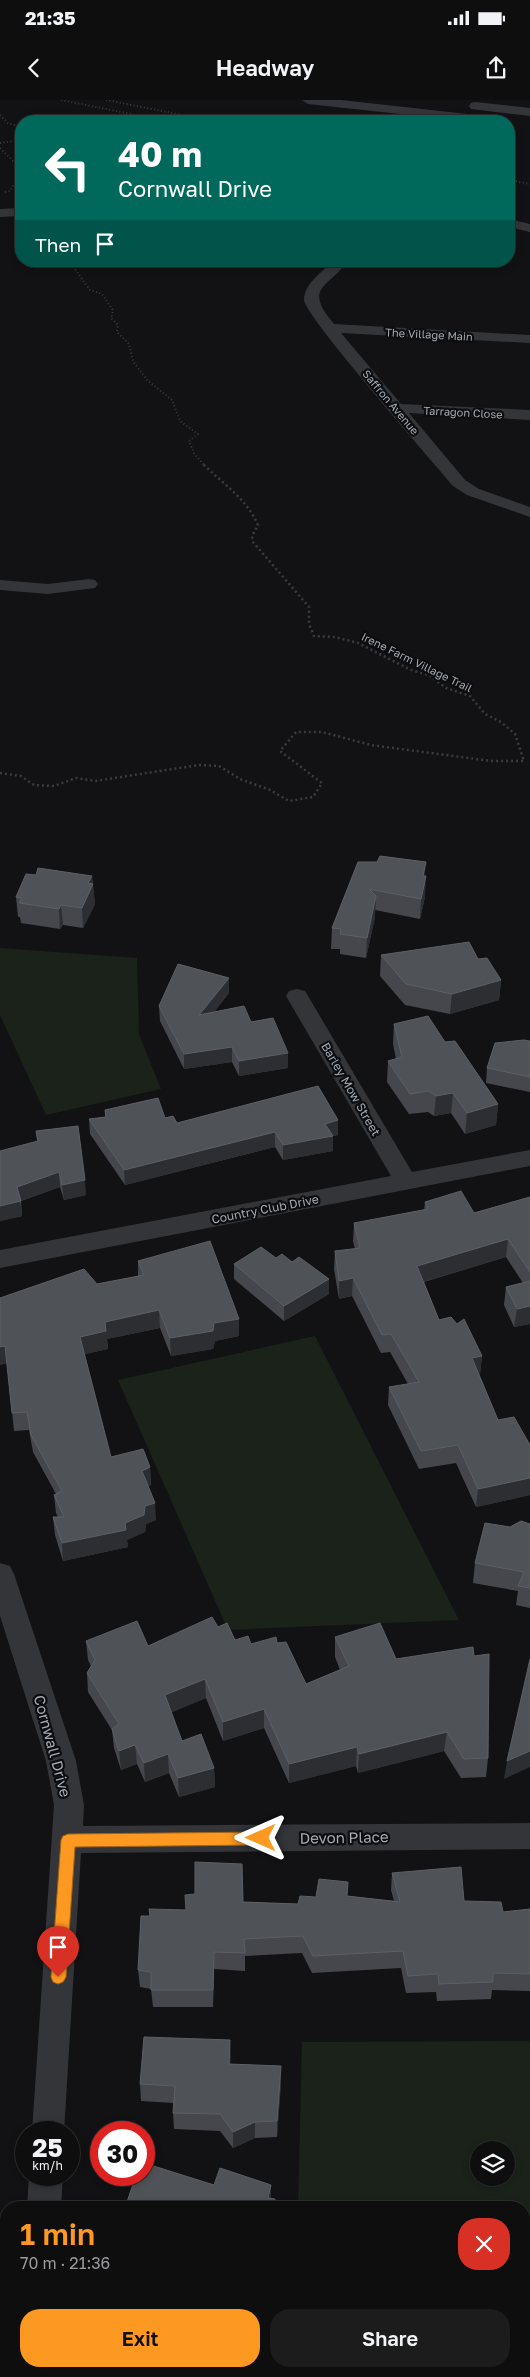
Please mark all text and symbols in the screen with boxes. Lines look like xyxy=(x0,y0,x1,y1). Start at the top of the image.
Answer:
text: 21:35 xyxy=(25,6,76,29)
icon: back xyxy=(20,54,48,82)
text: Headway xyxy=(216,54,314,81)
icon: share xyxy=(482,54,510,82)
text: 40 m xyxy=(118,133,202,175)
icon: left xyxy=(35,135,100,200)
text: Cornwall Drive xyxy=(118,175,272,202)
icon: arrive xyxy=(91,230,119,258)
text: Then xyxy=(35,233,81,256)
street label: The Village Main xyxy=(385,325,473,343)
street label: Saffron Avenue xyxy=(360,367,422,437)
street label: Tarragon Close xyxy=(423,403,503,421)
street label: Irene Farm Village Trail xyxy=(360,630,475,695)
street label: Barley Mow Street xyxy=(318,1040,384,1139)
street label: Country Club Drive xyxy=(210,1191,320,1227)
street label: Cornwall Drive xyxy=(31,1693,75,1799)
position arrow xyxy=(234,1811,286,1863)
street label: Devon Place xyxy=(299,1827,389,1847)
pin xyxy=(37,1926,79,1977)
icon: arrive xyxy=(44,1933,72,1961)
speed limit sign: 30 xyxy=(90,2121,155,2186)
text: 25 xyxy=(32,2132,63,2163)
map controls xyxy=(470,2141,515,2186)
button: layers xyxy=(470,2141,515,2186)
text: km/h xyxy=(32,2158,63,2173)
text: 1 min xyxy=(20,2216,95,2252)
button: close xyxy=(458,2218,510,2270)
text: 70 m · 21:36 xyxy=(20,2253,110,2273)
button: Exit xyxy=(20,2309,260,2367)
button: Share xyxy=(270,2309,510,2367)

